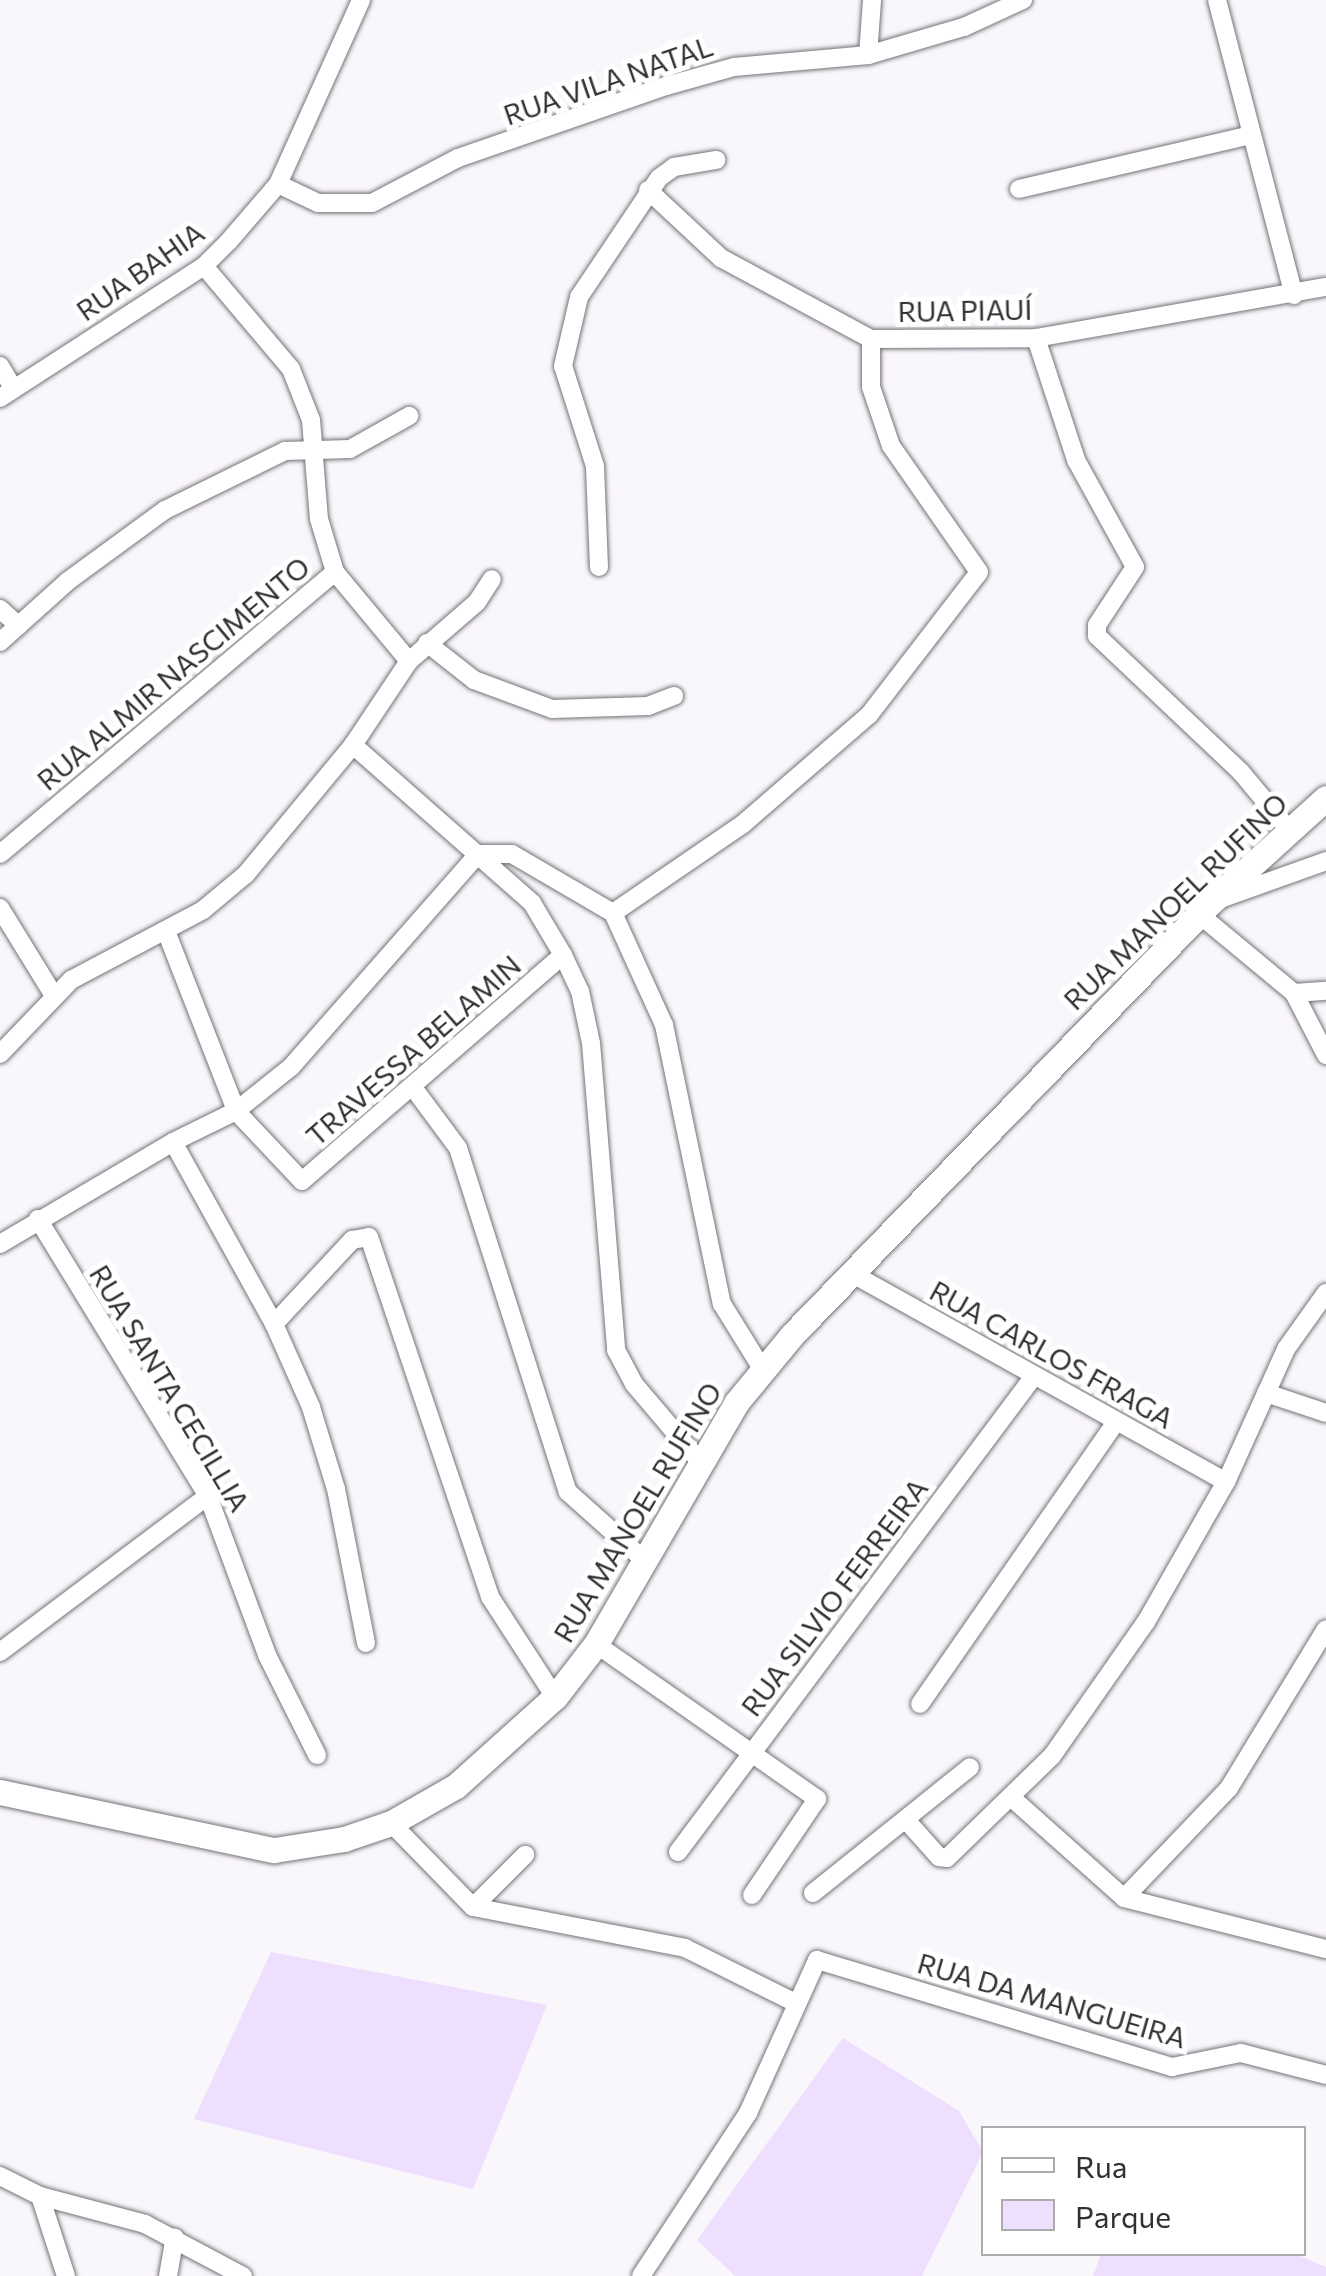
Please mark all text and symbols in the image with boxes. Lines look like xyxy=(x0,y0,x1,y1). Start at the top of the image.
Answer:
street label: RUA VILA NATAL xyxy=(499,28,717,132)
street label: RUA BAHIA xyxy=(70,215,210,327)
street label: RUA PIAUÍ xyxy=(897,292,1033,328)
street label: RUA ALMIR NASCIMENTO xyxy=(30,549,316,797)
street label: RUA MANOEL RUFINO xyxy=(1056,786,1294,1016)
street label: TRAVESSA BELAMIN xyxy=(299,948,527,1152)
street label: RUA SANTA CECILLIA xyxy=(83,1259,257,1517)
street label: RUA CARLOS FRAGA xyxy=(924,1273,1180,1435)
street label: RUA MANOEL RUFINO xyxy=(546,1376,728,1648)
street label: RUA SILVIO FERREIRA xyxy=(734,1472,934,1722)
street label: RUA DA MANGUEIRA xyxy=(914,1946,1190,2054)
legend xyxy=(981,2126,1306,2256)
text: Rua xyxy=(1075,2147,1127,2184)
text: Parque xyxy=(1075,2197,1171,2234)

